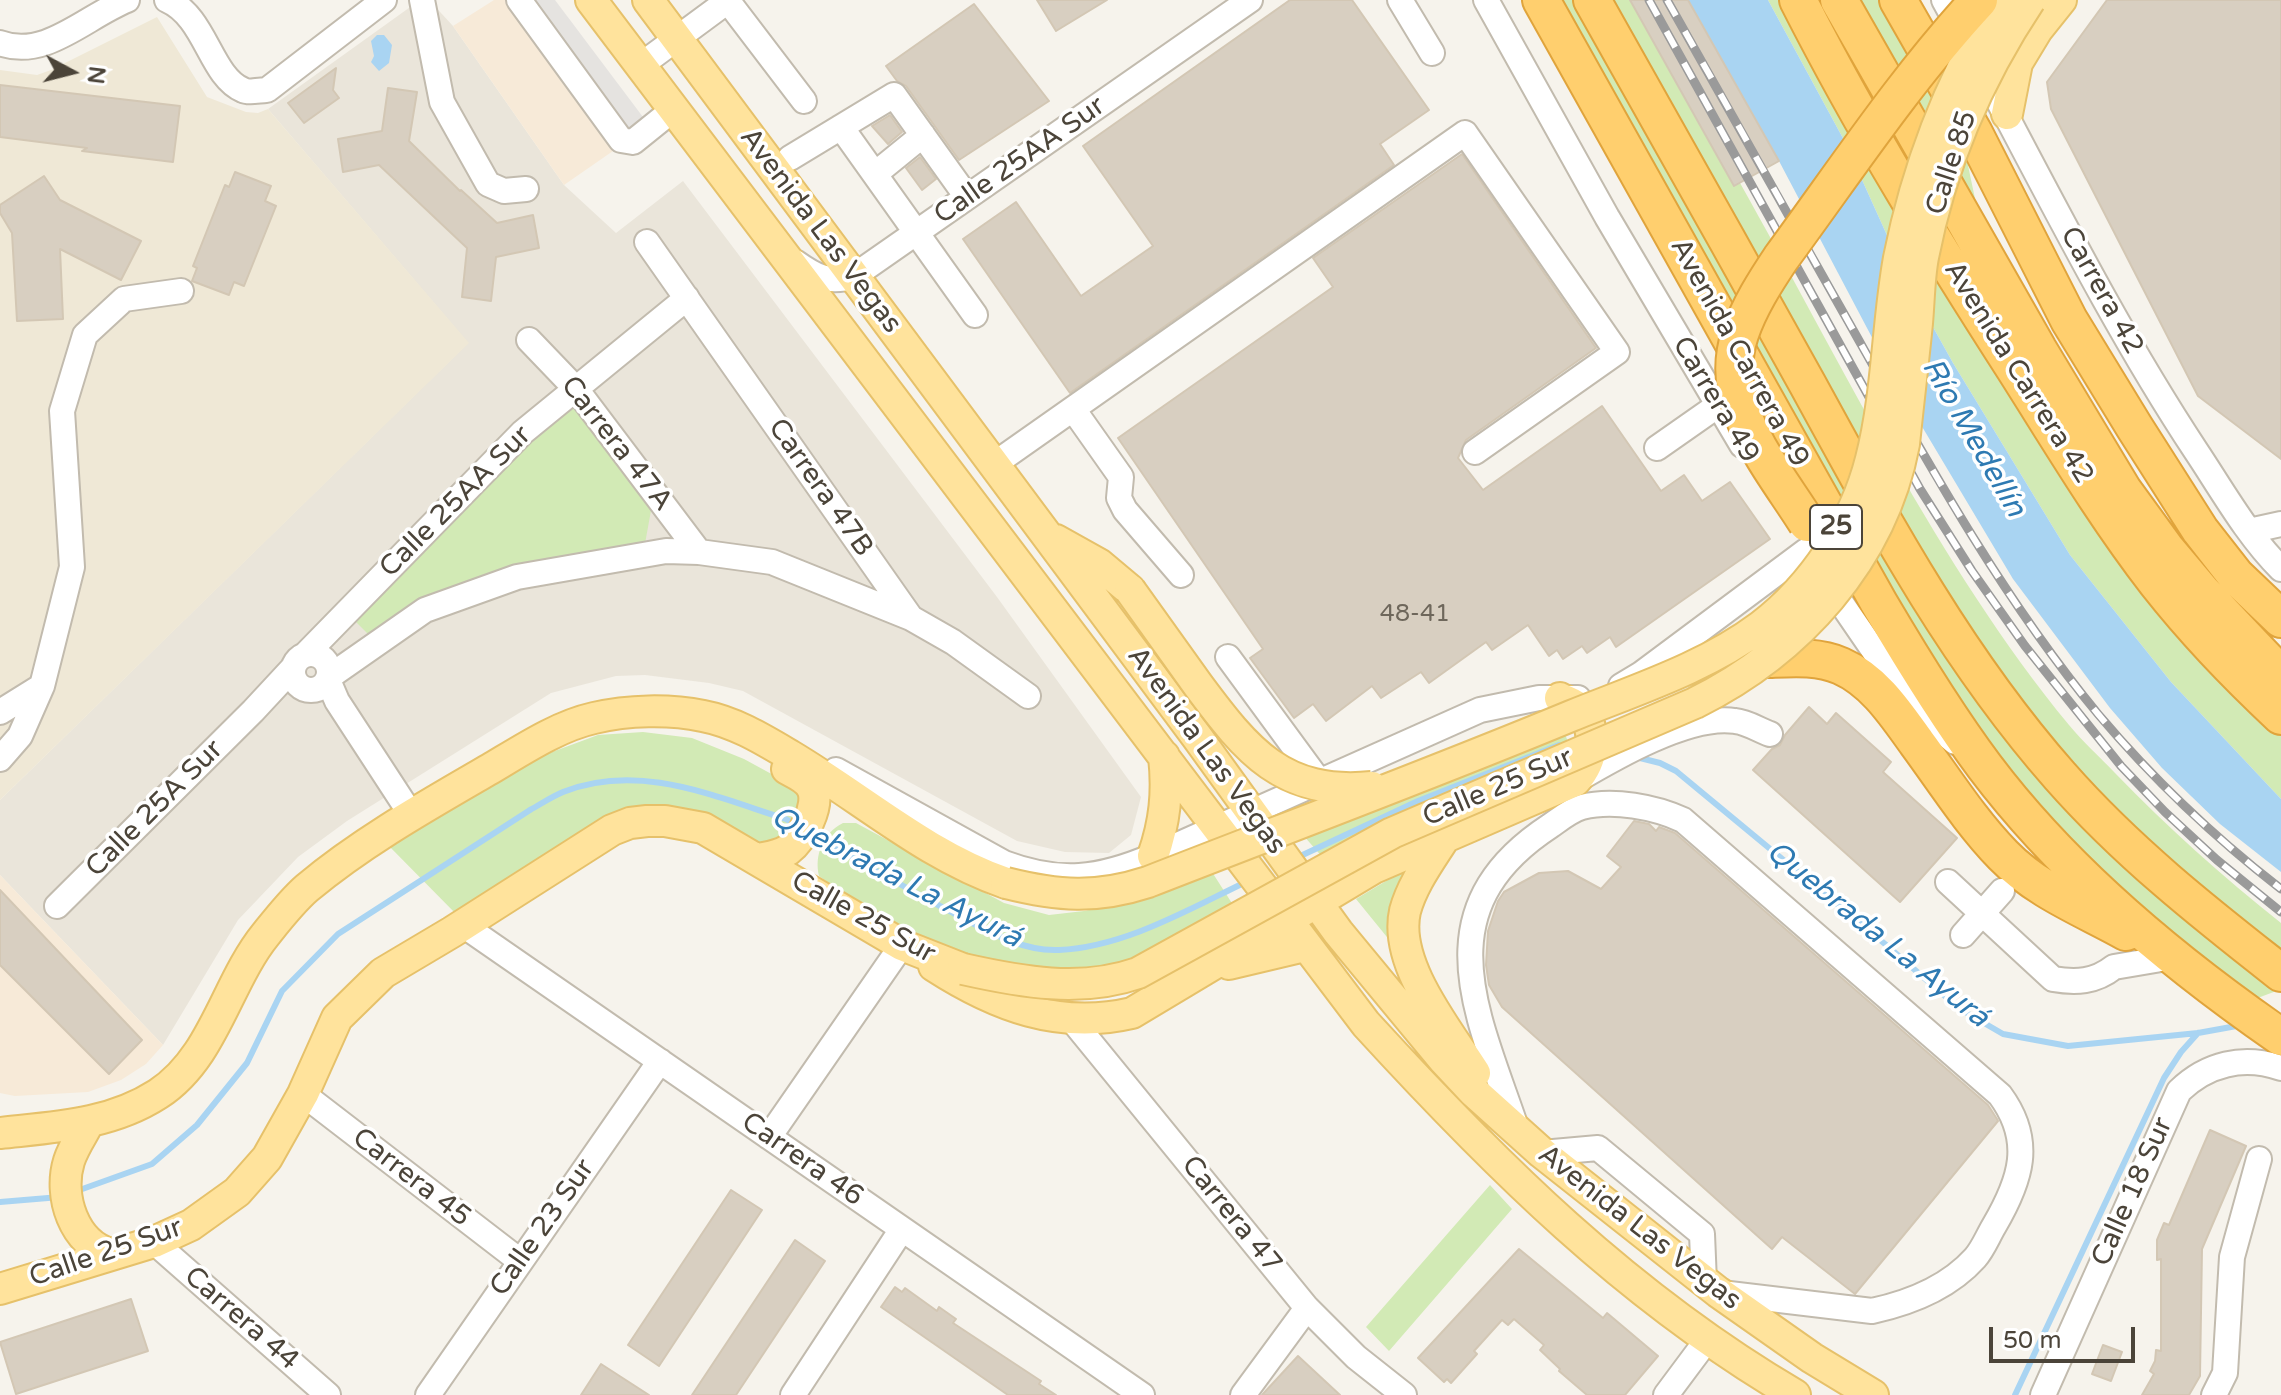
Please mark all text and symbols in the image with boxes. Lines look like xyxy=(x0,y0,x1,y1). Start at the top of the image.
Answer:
north arrow xyxy=(32,32,112,112)
text: N xyxy=(82,65,110,85)
street label: Calle 25AA Sur xyxy=(928,90,1112,232)
street label: Calle 85 xyxy=(1919,107,1985,219)
street label: Avenida Las Vegas xyxy=(732,122,908,340)
street label: Carrera 42 xyxy=(2052,221,2150,361)
street label: Avenida Carrera 49 xyxy=(1662,233,1816,473)
street label: Avenida Carrera 42 xyxy=(1936,256,2100,490)
street label: Carrera 49 xyxy=(1664,331,1766,469)
water label: Río Medellín xyxy=(1913,352,2033,524)
street label: Carrera 47A xyxy=(553,370,679,518)
street label: Carrera 47B xyxy=(760,413,880,563)
street label: Calle 25AA Sur xyxy=(373,419,539,585)
road number: 25 xyxy=(1810,505,1862,549)
house number: 48-41 xyxy=(1380,601,1450,629)
street label: Avenida Las Vegas xyxy=(1119,641,1293,861)
street label: Calle 25A Sur xyxy=(79,733,231,885)
street label: Calle 25 Sur xyxy=(1418,741,1578,835)
water label: Quebrada La Ayurá xyxy=(765,799,1027,957)
water label: Quebrada La Ayurá xyxy=(1758,834,1996,1036)
street label: Calle 25 Sur xyxy=(785,865,941,971)
street label: Carrera 46 xyxy=(735,1106,869,1214)
street label: Calle 18 Sur xyxy=(2085,1112,2181,1272)
street label: Carrera 45 xyxy=(345,1121,477,1235)
street label: Avenida Las Vegas xyxy=(1531,1138,1747,1318)
street label: Carrera 47 xyxy=(1174,1150,1288,1280)
street label: Calle 23 Sur xyxy=(483,1153,603,1303)
street label: Calle 25 Sur xyxy=(25,1211,187,1295)
street label: Carrera 44 xyxy=(177,1260,305,1378)
scale bar xyxy=(1993,1311,2139,1361)
text: 50 m xyxy=(2003,1326,2061,1355)

